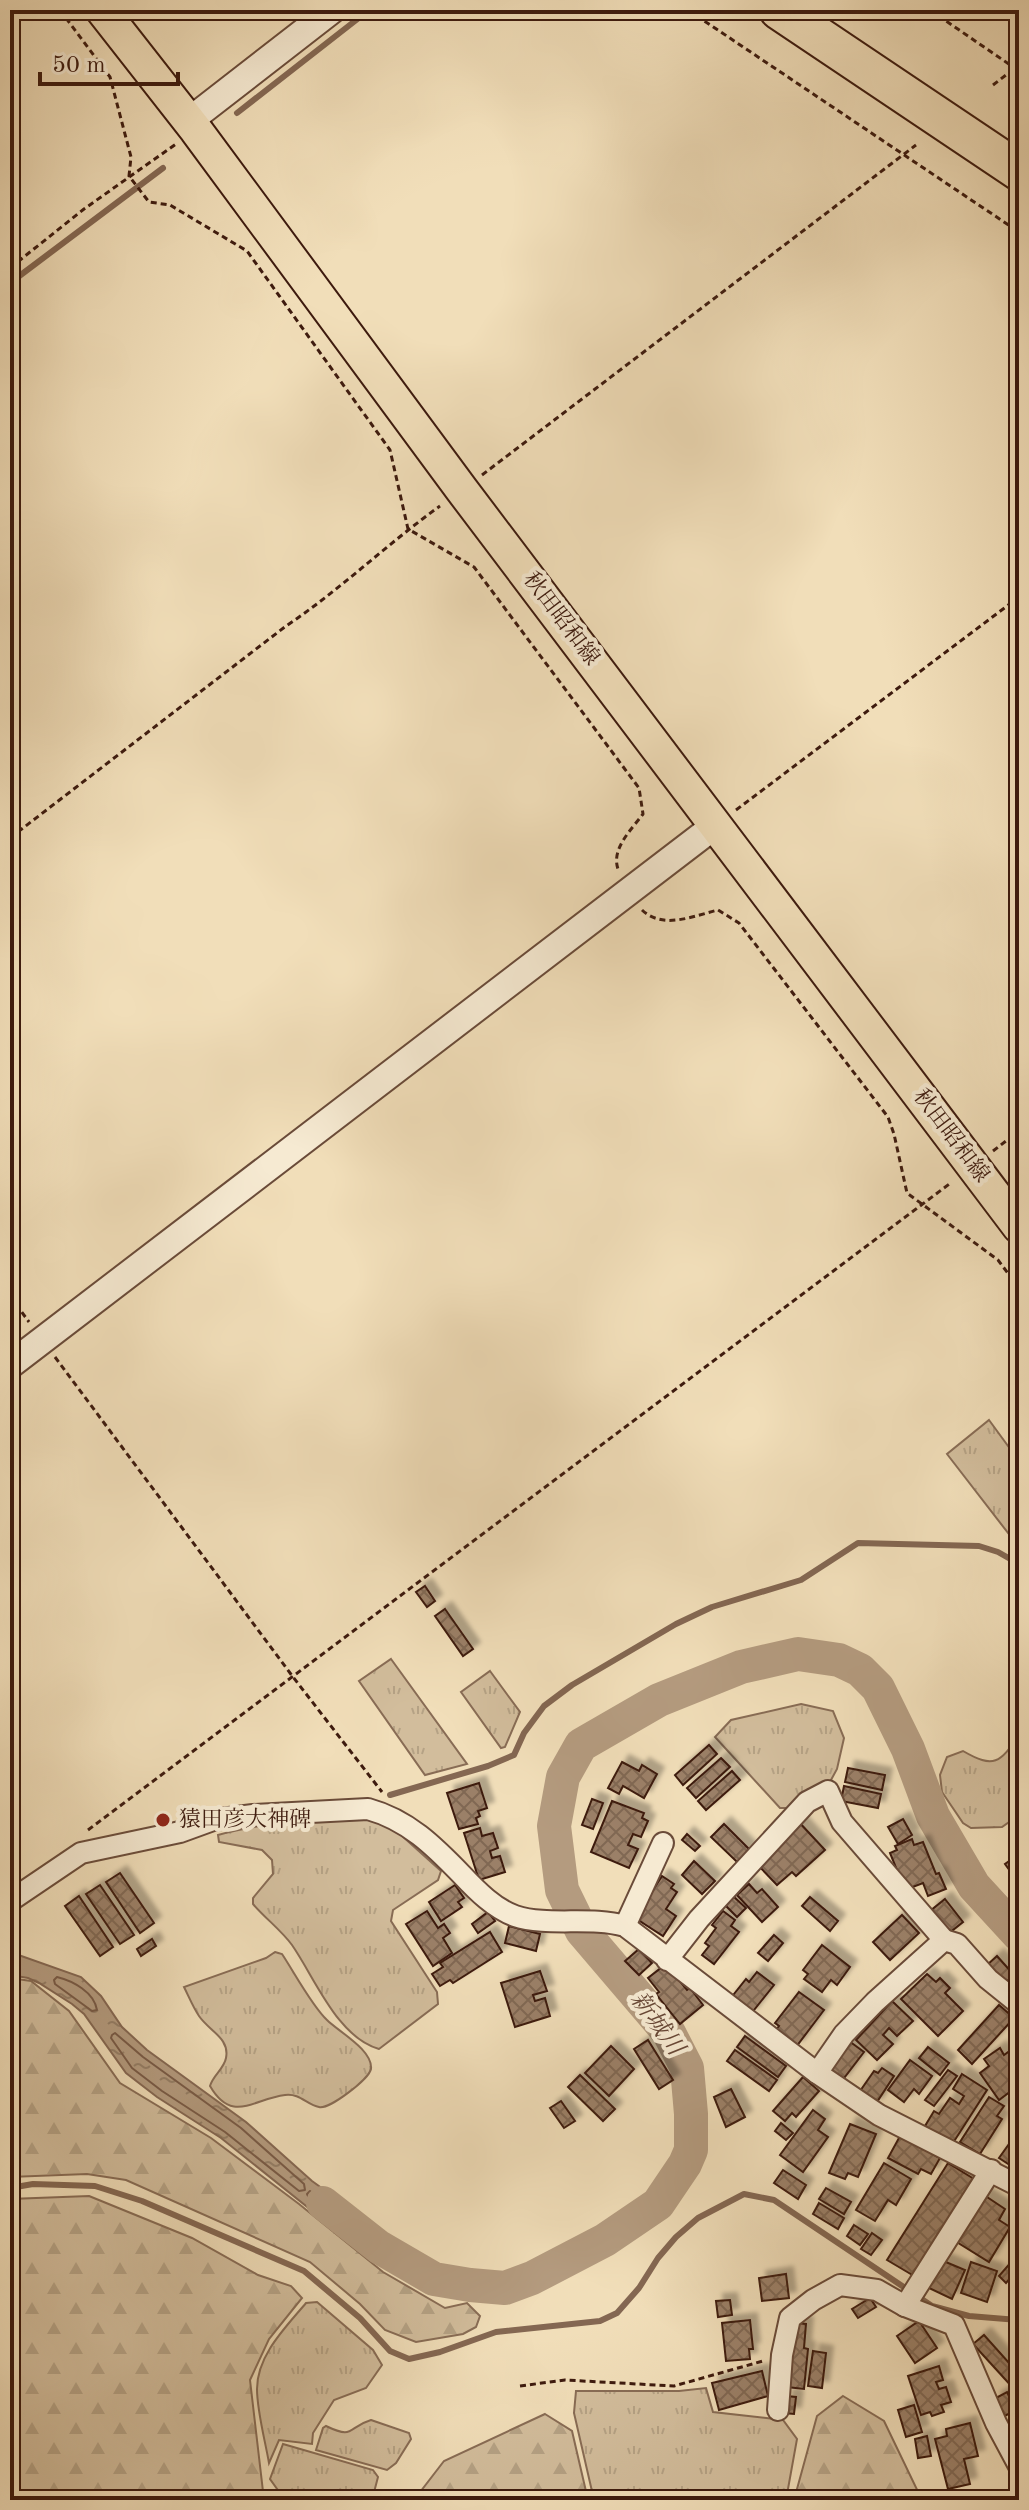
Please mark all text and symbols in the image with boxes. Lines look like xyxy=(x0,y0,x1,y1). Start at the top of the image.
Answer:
scale bar xyxy=(40,36,178,86)
text: 50 m xyxy=(52,54,106,78)
street label: 秋田昭和線 xyxy=(519,567,604,670)
street label: 秋田昭和線 xyxy=(909,1084,994,1187)
place label: 猿田彦大神碑 xyxy=(179,1807,311,1831)
marker: 猿田彦大神碑 xyxy=(154,1811,172,1829)
water label: 新城川 xyxy=(625,1986,691,2063)

